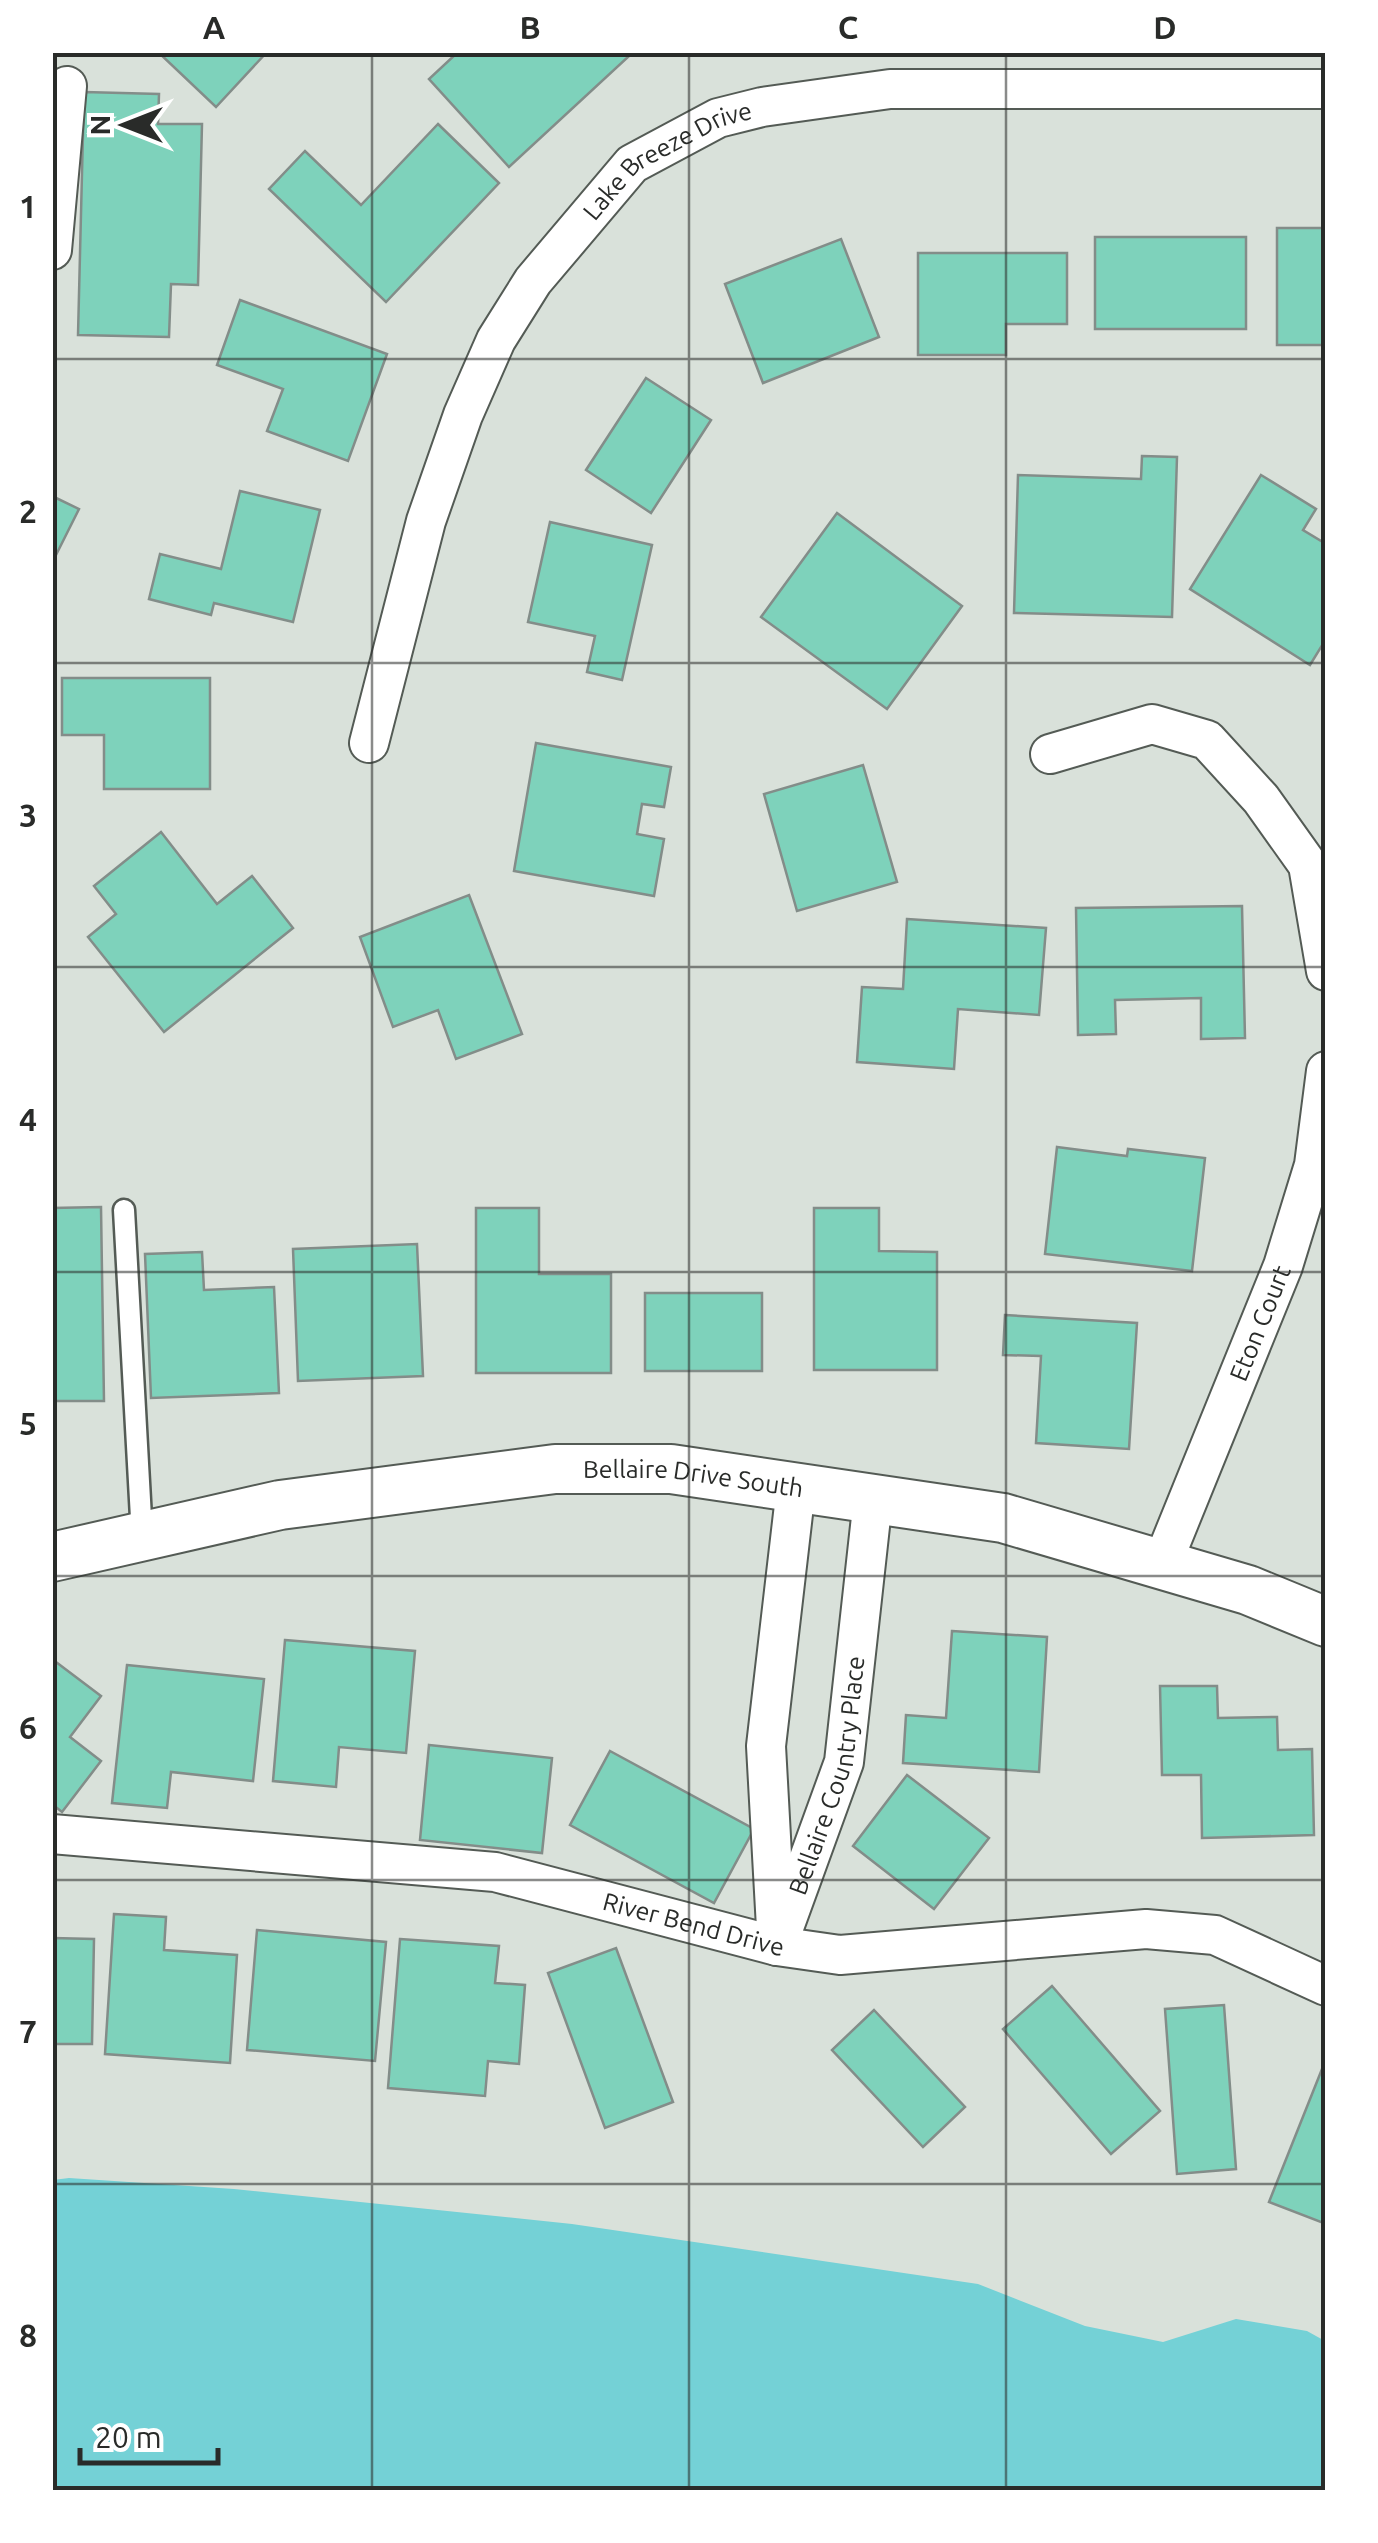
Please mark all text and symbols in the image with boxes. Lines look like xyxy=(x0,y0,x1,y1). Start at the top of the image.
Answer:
text: A xyxy=(203,9,226,45)
text: B xyxy=(519,9,541,45)
text: C xyxy=(838,9,858,45)
text: D xyxy=(1153,9,1177,45)
north arrow xyxy=(75,75,175,175)
street label: Lake Breeze Drive xyxy=(577,96,755,225)
text: N xyxy=(84,115,115,135)
text: 1 xyxy=(19,188,37,224)
text: 2 xyxy=(19,493,37,529)
text: 3 xyxy=(19,797,37,833)
text: 4 xyxy=(19,1101,37,1137)
street label: Eton Court xyxy=(1224,1261,1296,1385)
text: 5 xyxy=(19,1405,37,1441)
street label: Bellaire Drive South xyxy=(583,1455,805,1502)
street label: Bellaire Country Place xyxy=(783,1654,870,1898)
text: 6 xyxy=(19,1709,37,1745)
street label: River Bend Drive xyxy=(600,1887,786,1961)
text: 7 xyxy=(19,2013,37,2049)
text: 8 xyxy=(19,2317,37,2353)
scale bar xyxy=(80,2403,218,2465)
text: 20 m xyxy=(95,2420,162,2454)

